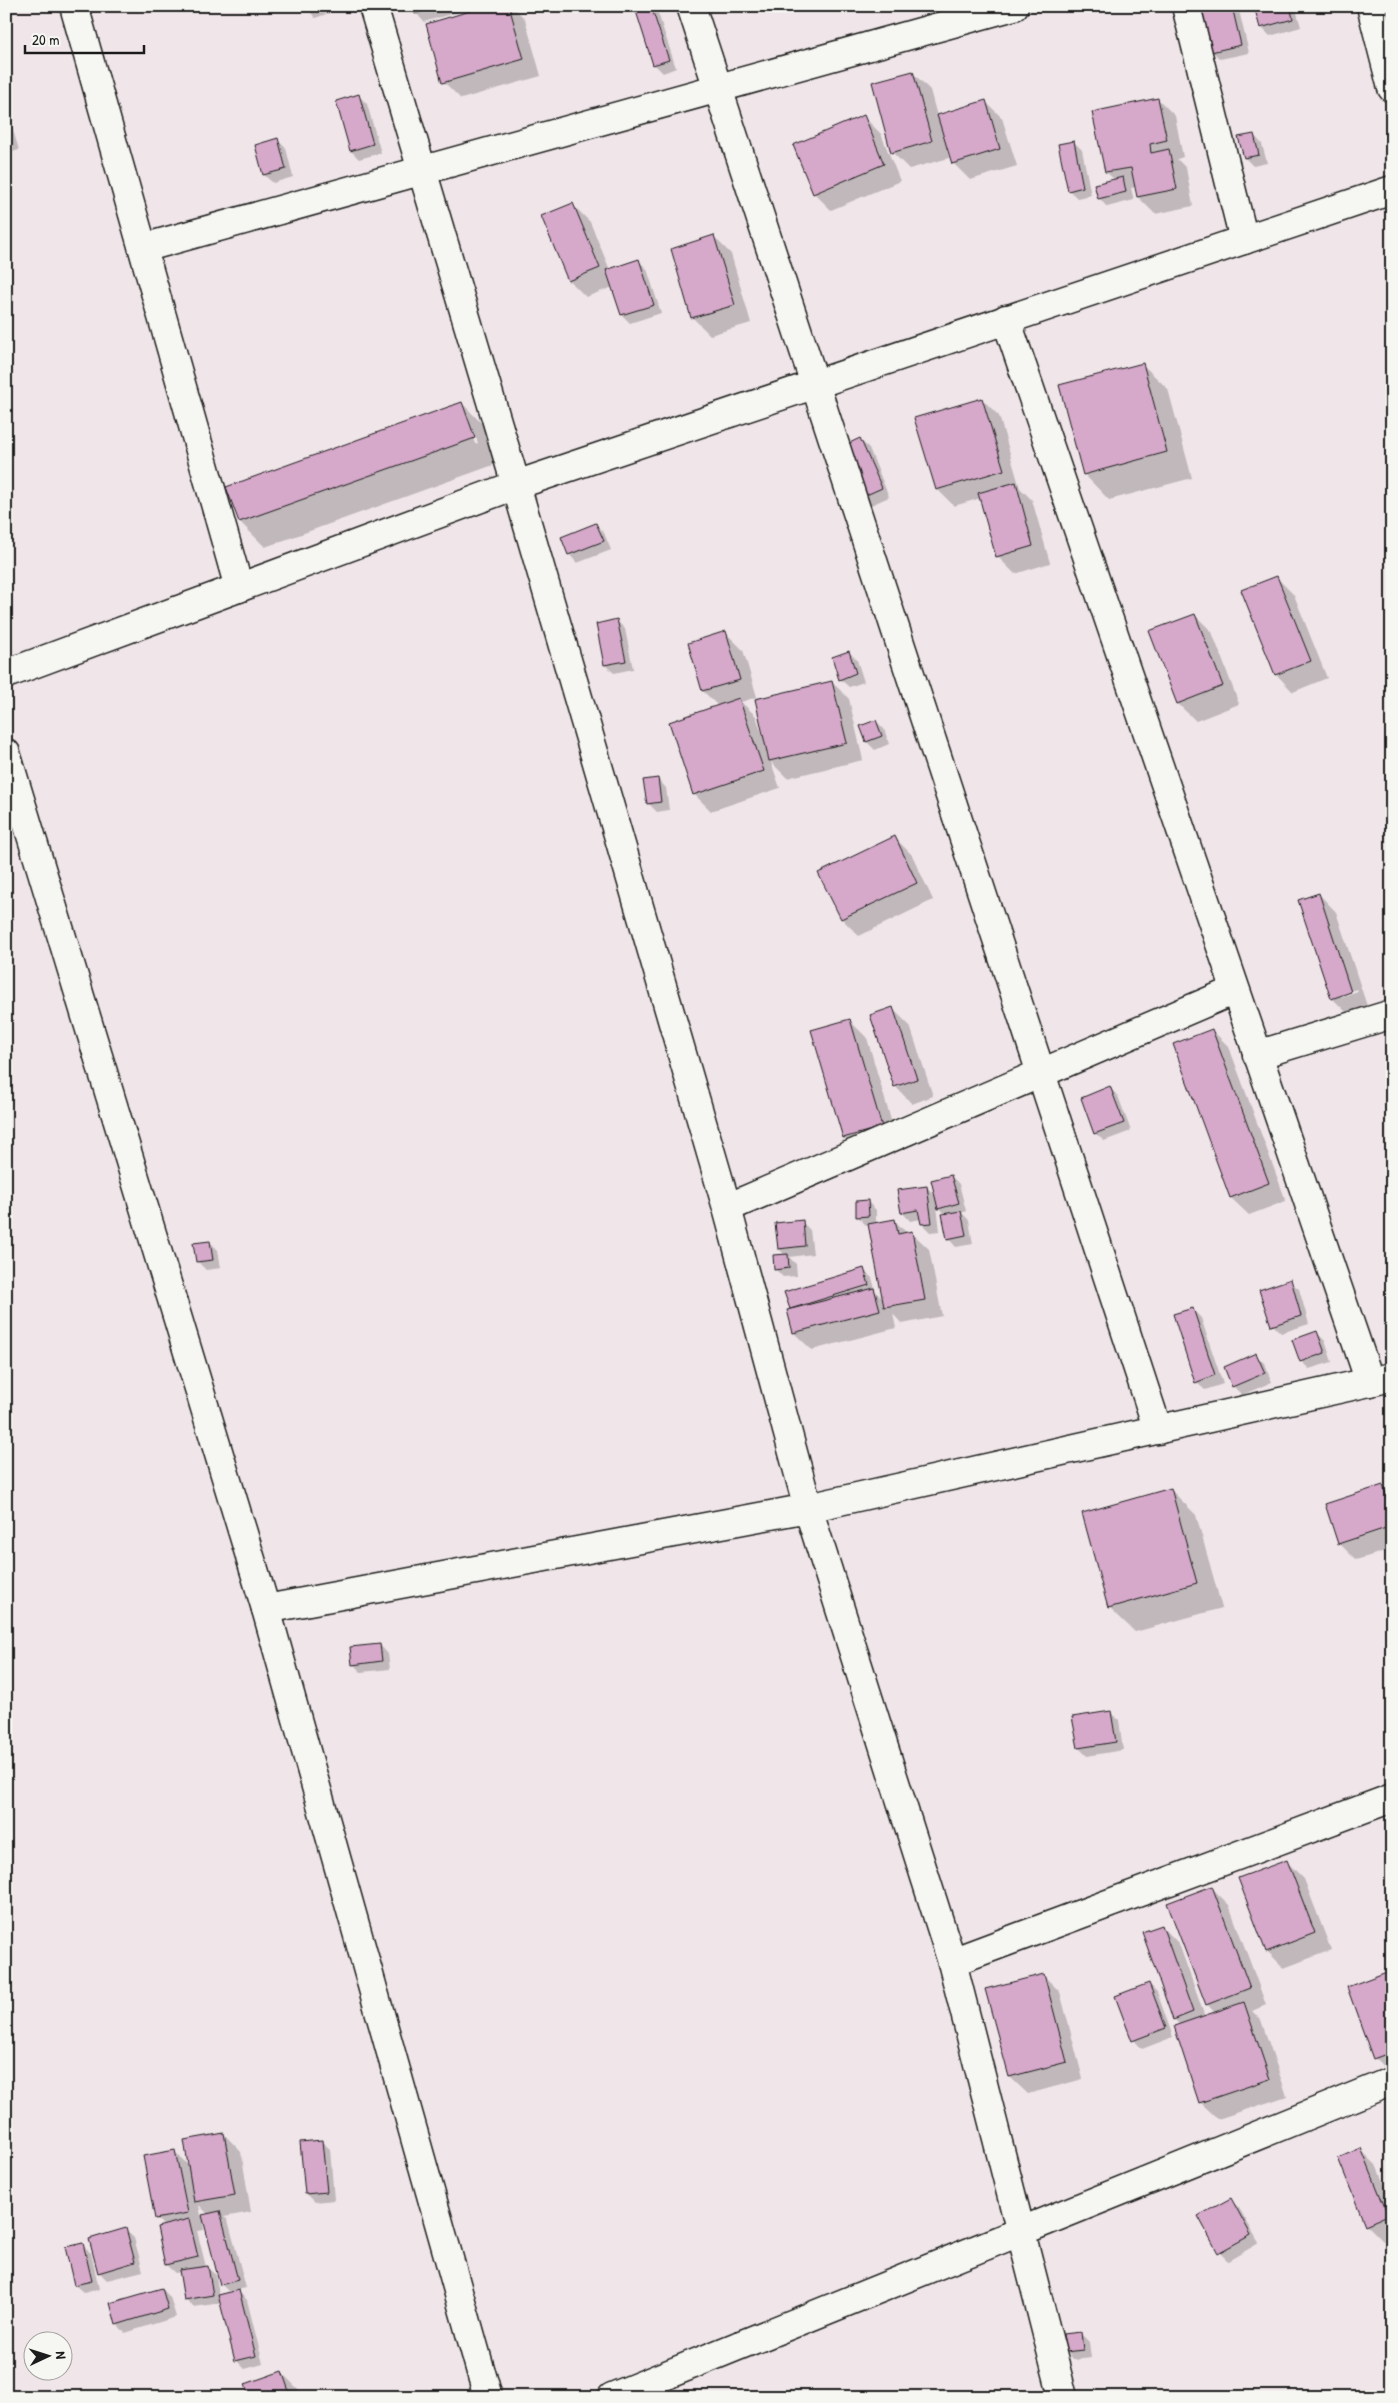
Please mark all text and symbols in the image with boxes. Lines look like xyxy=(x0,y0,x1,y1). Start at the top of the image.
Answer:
scale bar xyxy=(25,22,144,54)
text: 20 m xyxy=(32,29,59,50)
north arrow xyxy=(22,2330,72,2380)
text: N xyxy=(52,2351,71,2360)

